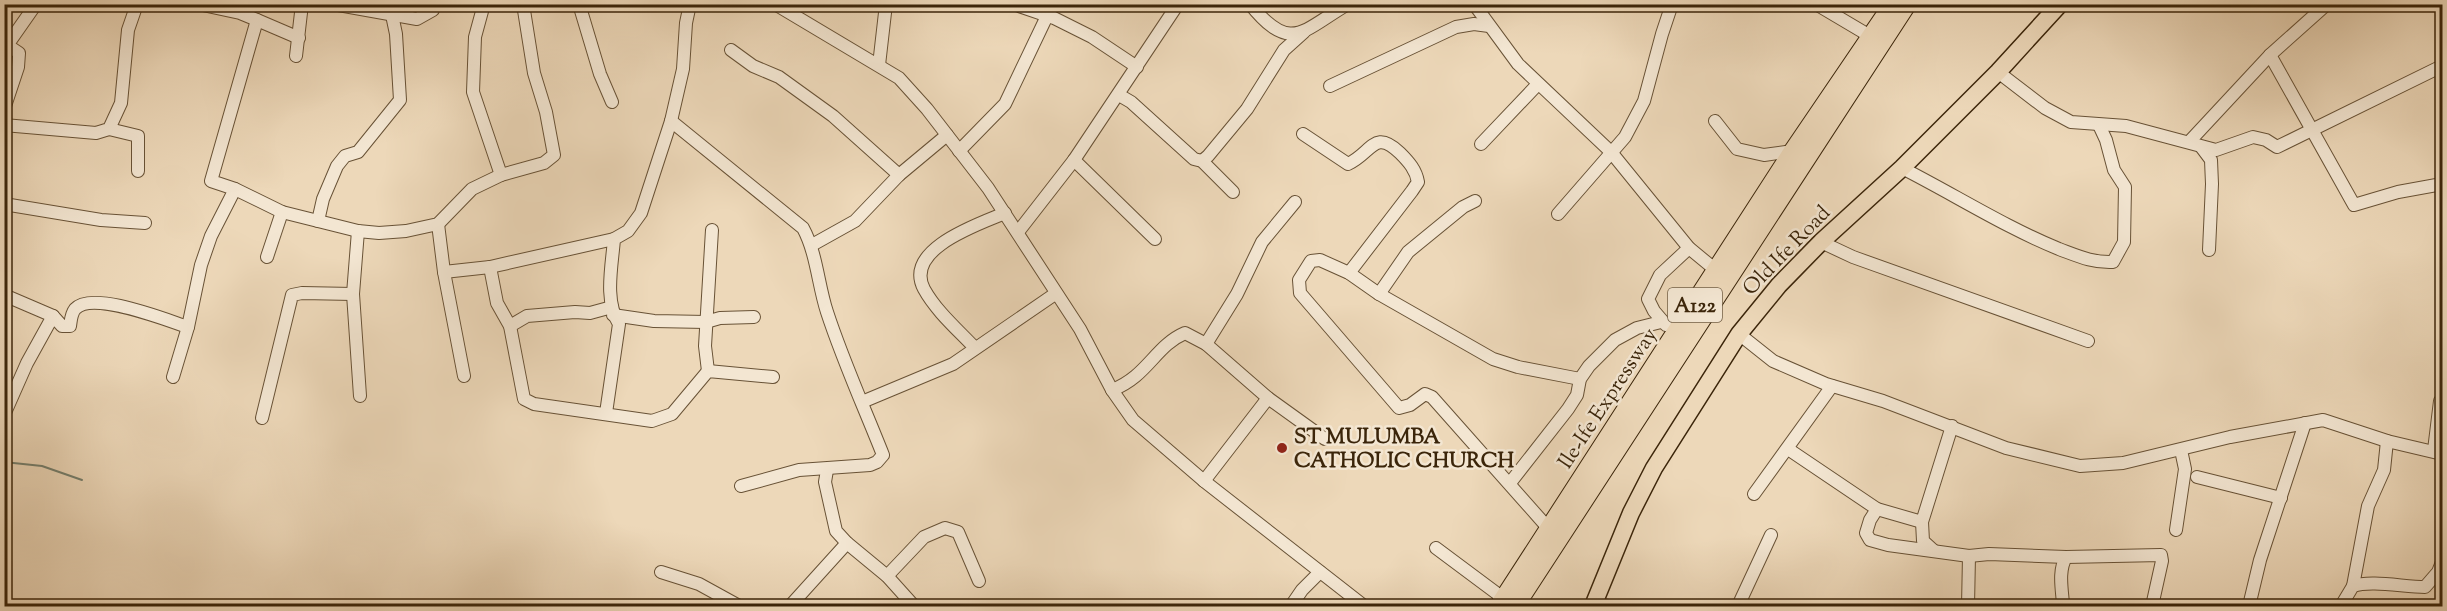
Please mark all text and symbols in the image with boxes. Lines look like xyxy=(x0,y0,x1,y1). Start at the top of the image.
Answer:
street label: Old Ife Road xyxy=(1737,199,1838,303)
road number: A122 xyxy=(1668,288,1722,322)
street label: Ile-Ife Expressway xyxy=(1552,322,1666,476)
place label: ST MULUMBA CATHOLIC CHURCH xyxy=(1294,423,1515,477)
marker: ST MULUMBA CATHOLIC CHURCH xyxy=(1275,441,1289,455)

